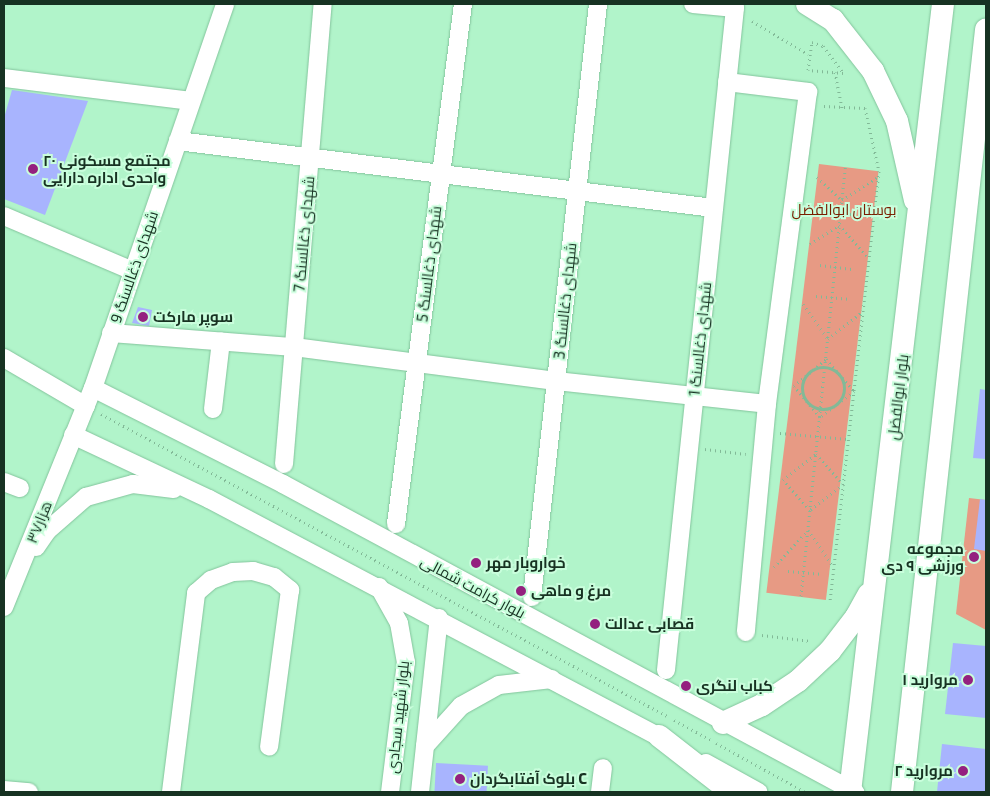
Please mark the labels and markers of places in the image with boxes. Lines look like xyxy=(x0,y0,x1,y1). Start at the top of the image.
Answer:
place label: مجتمع مسکونی ۲۰ واحدی اداره دارایی xyxy=(43,151,171,186)
marker: مجتمع مسکونی ۲۰ واحدی اداره دارایی xyxy=(27,163,39,175)
place label: سوپر مارکت xyxy=(153,308,233,326)
marker: سوپر مارکت xyxy=(137,311,149,323)
place label: مجموعه ورزشی ۹ دی xyxy=(881,539,964,574)
marker: مجموعه ورزشی ۹ دی xyxy=(968,551,980,563)
place label: خواروبار مهر xyxy=(486,554,566,572)
marker: خواروبار مهر xyxy=(470,557,482,569)
place label: مرغ و ماهی xyxy=(531,582,611,600)
marker: مرغ و ماهی xyxy=(515,585,527,597)
place label: قصابی عدالت xyxy=(605,615,694,633)
marker: قصابی عدالت xyxy=(589,618,601,630)
place label: مروارید ۱ xyxy=(902,671,958,689)
marker: مروارید ۱ xyxy=(962,674,974,686)
place label: کباب لنگری xyxy=(696,677,773,695)
marker: کباب لنگری xyxy=(680,680,692,692)
place label: مروارید ۲ xyxy=(894,762,953,780)
marker: مروارید ۲ xyxy=(957,765,969,777)
place label: بلوک آفتابگردان C xyxy=(470,770,587,788)
marker: بلوک آفتابگردان C xyxy=(454,773,466,785)

